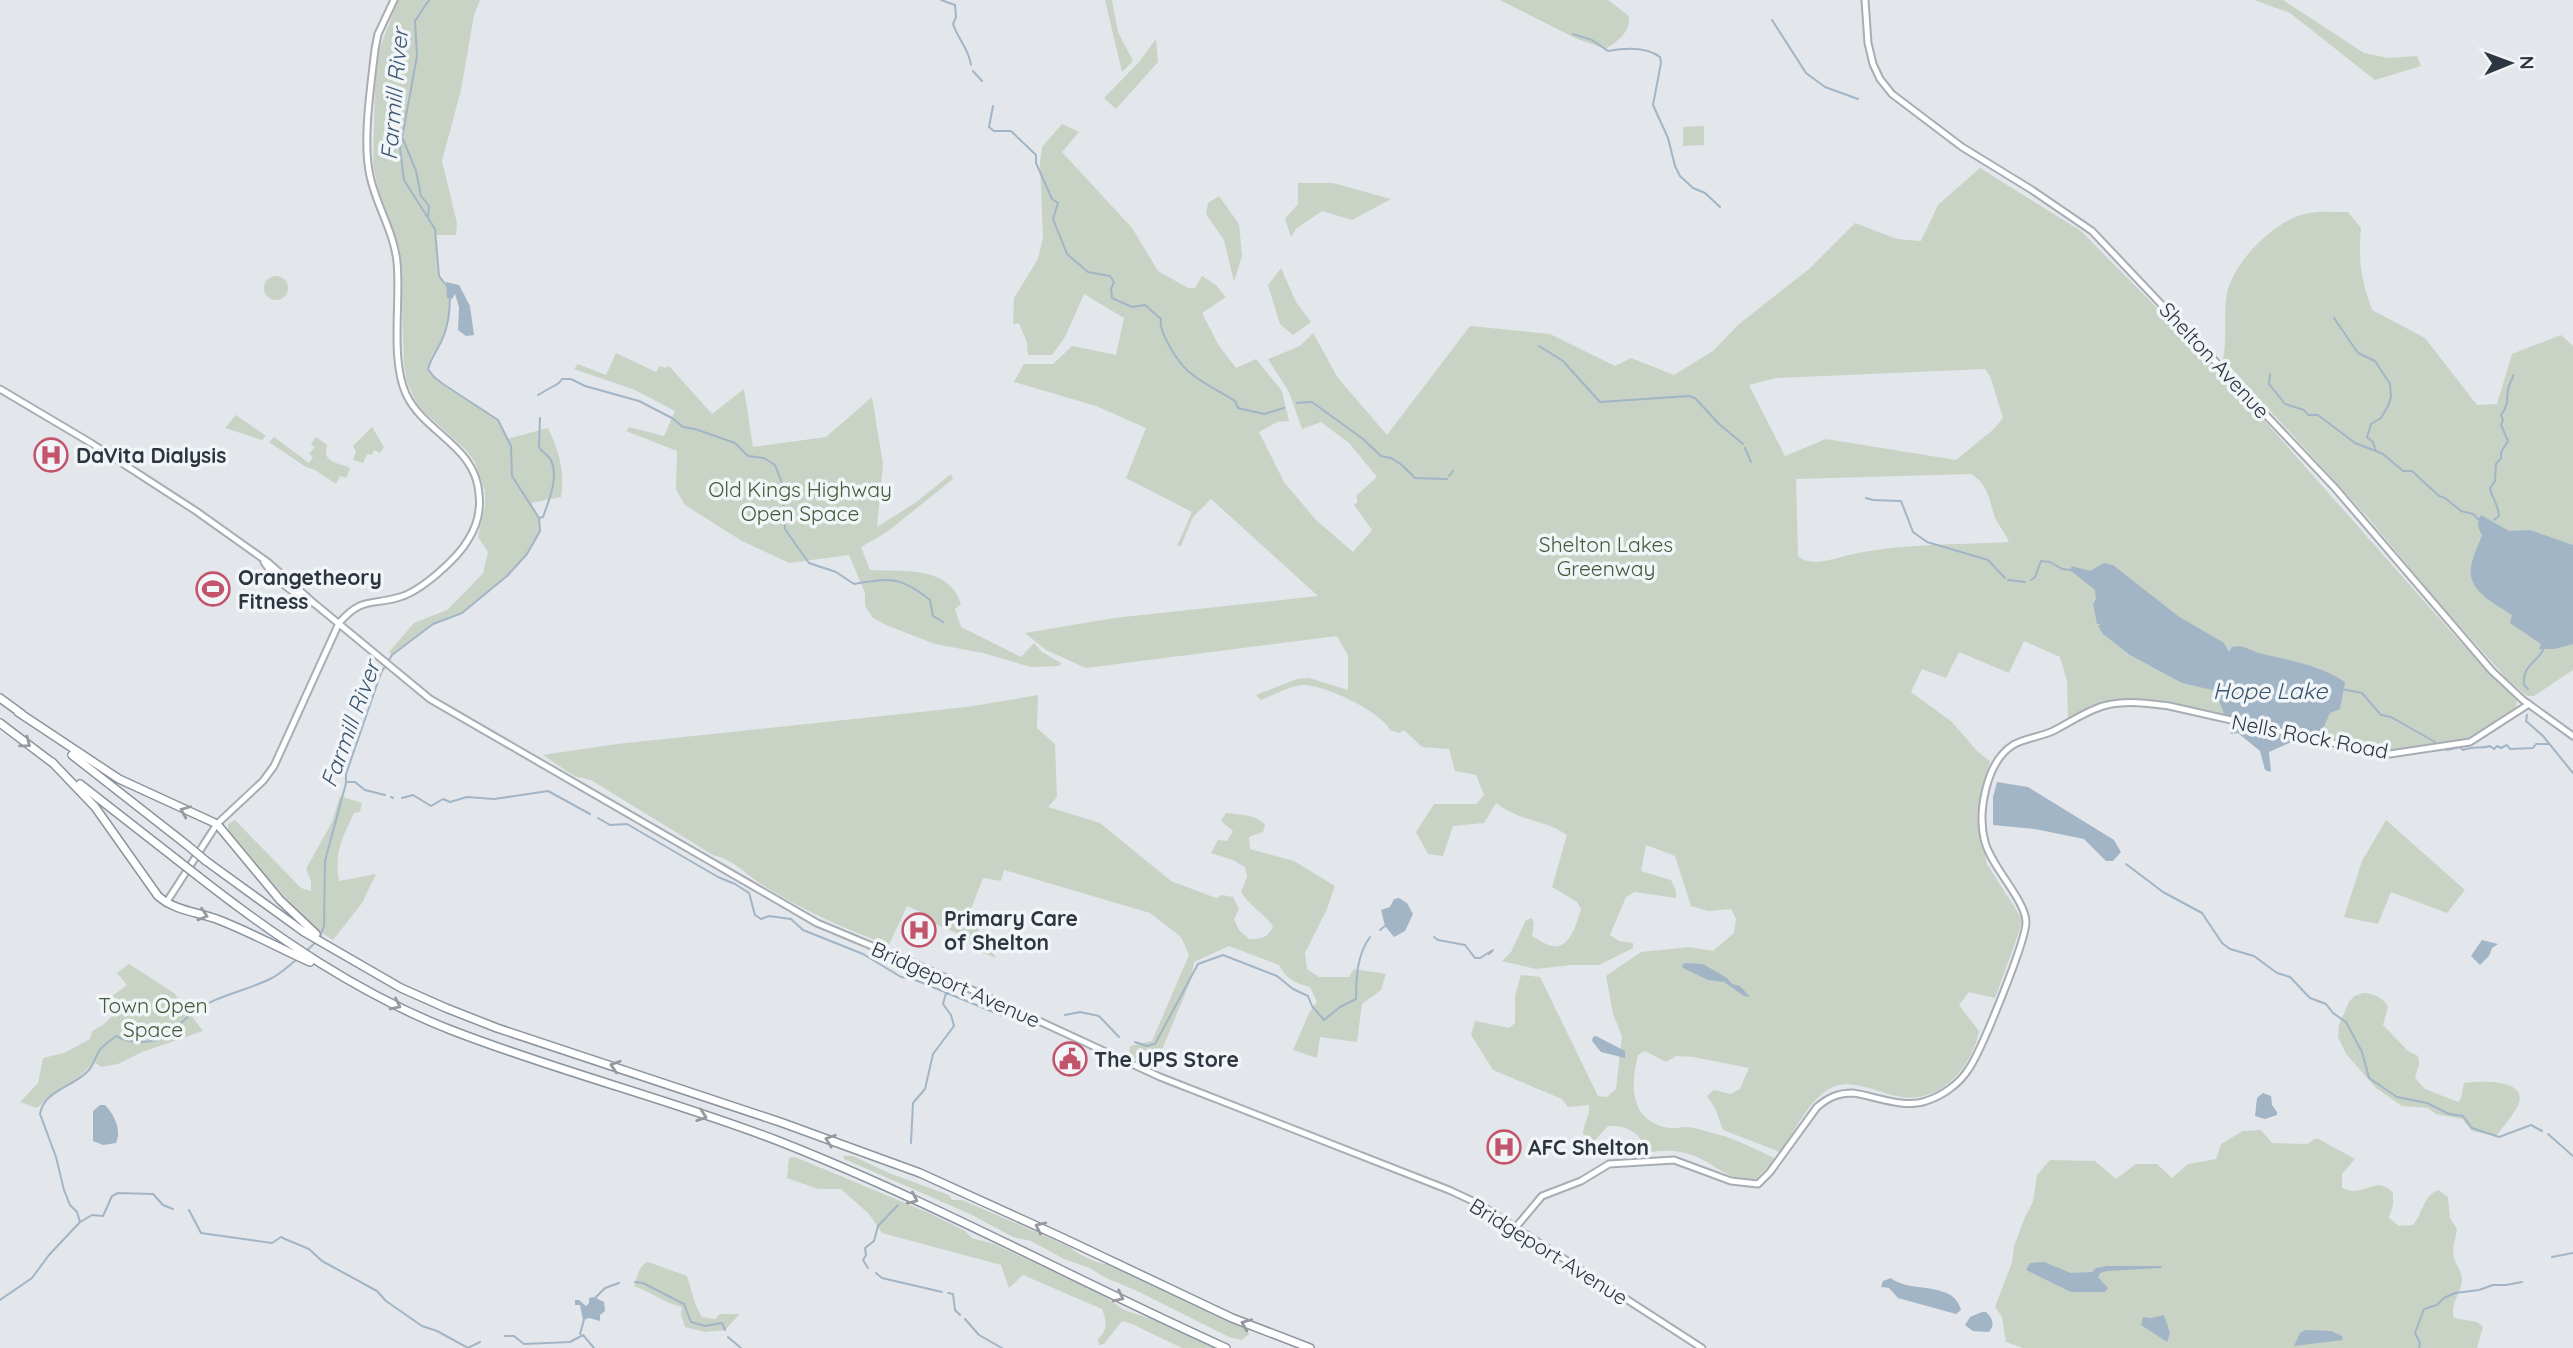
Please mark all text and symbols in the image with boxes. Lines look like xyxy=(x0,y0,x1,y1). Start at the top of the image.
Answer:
water label: Farmill River xyxy=(374,24,414,161)
north arrow xyxy=(2475,28,2545,98)
text: N xyxy=(2515,56,2539,70)
street label: Shelton Avenue xyxy=(2154,296,2276,424)
hospital icon: DaVita Dialysis xyxy=(32,436,70,474)
place label: DaVita Dialysis xyxy=(76,442,226,468)
park label: Old Kings Highway Open Space xyxy=(708,476,892,526)
park label: Shelton Lakes Greenway xyxy=(1539,531,1673,581)
place label: Orangetheory Fitness xyxy=(238,564,382,614)
sports icon: Orangetheory Fitness xyxy=(194,570,232,608)
water label: Farmill River xyxy=(314,654,387,791)
water label: Hope Lake xyxy=(2213,676,2328,705)
street label: Nells Rock Road xyxy=(2229,708,2391,764)
one-way arrow xyxy=(18,734,31,747)
one-way arrow xyxy=(180,805,193,819)
place label: Primary Care of Shelton xyxy=(944,905,1078,955)
one-way arrow xyxy=(196,906,208,921)
hospital icon: Primary Care of Shelton xyxy=(900,911,938,949)
street label: Bridgeport Avenue xyxy=(868,935,1044,1033)
park label: Town Open Space xyxy=(98,992,208,1042)
one-way arrow xyxy=(389,997,401,1011)
public building icon: The UPS Store xyxy=(1051,1040,1089,1078)
place label: The UPS Store xyxy=(1094,1046,1239,1072)
one-way arrow xyxy=(609,1060,621,1075)
one-way arrow xyxy=(695,1108,708,1122)
hospital icon: AFC Shelton xyxy=(1485,1128,1523,1166)
one-way arrow xyxy=(825,1134,837,1148)
place label: AFC Shelton xyxy=(1528,1134,1649,1160)
one-way arrow xyxy=(906,1191,919,1205)
street label: Bridgeport Avenue xyxy=(1465,1192,1633,1310)
one-way arrow xyxy=(1035,1221,1047,1235)
one-way arrow xyxy=(1112,1289,1124,1303)
one-way arrow xyxy=(1241,1318,1253,1332)

